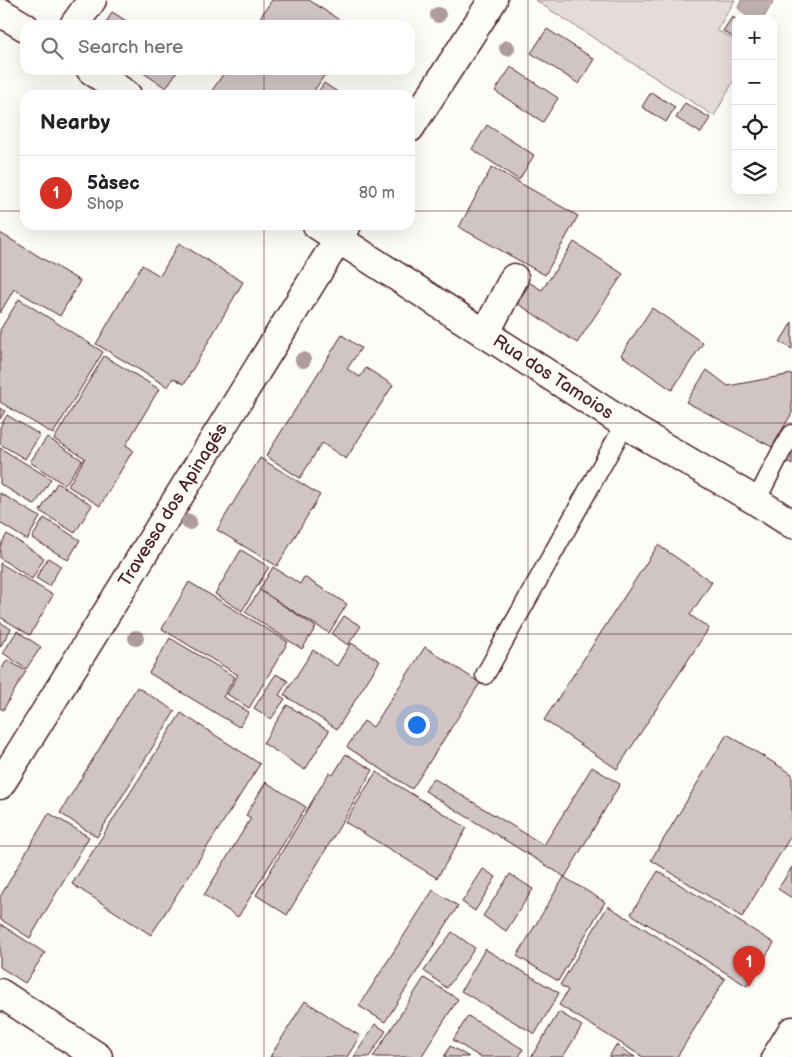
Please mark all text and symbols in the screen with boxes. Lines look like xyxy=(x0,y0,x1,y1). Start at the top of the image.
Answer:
map controls xyxy=(732,15,777,195)
button: + xyxy=(732,15,777,60)
search box xyxy=(20,20,415,75)
icon: search xyxy=(38,34,66,62)
text: Search here xyxy=(78,36,183,59)
button: − xyxy=(732,60,777,105)
button: locate xyxy=(732,105,777,150)
text: Nearby xyxy=(40,110,110,135)
button: layers xyxy=(732,150,777,195)
text: 5àsec xyxy=(87,172,140,195)
text: 1 xyxy=(53,184,59,203)
text: 80 m xyxy=(359,184,395,203)
text: Shop xyxy=(87,195,124,214)
street label: Rua dos Tamoios xyxy=(489,330,617,424)
street label: Travessa dos Apinagés xyxy=(114,419,232,591)
your location xyxy=(404,712,430,738)
pin: 1 xyxy=(733,946,765,987)

